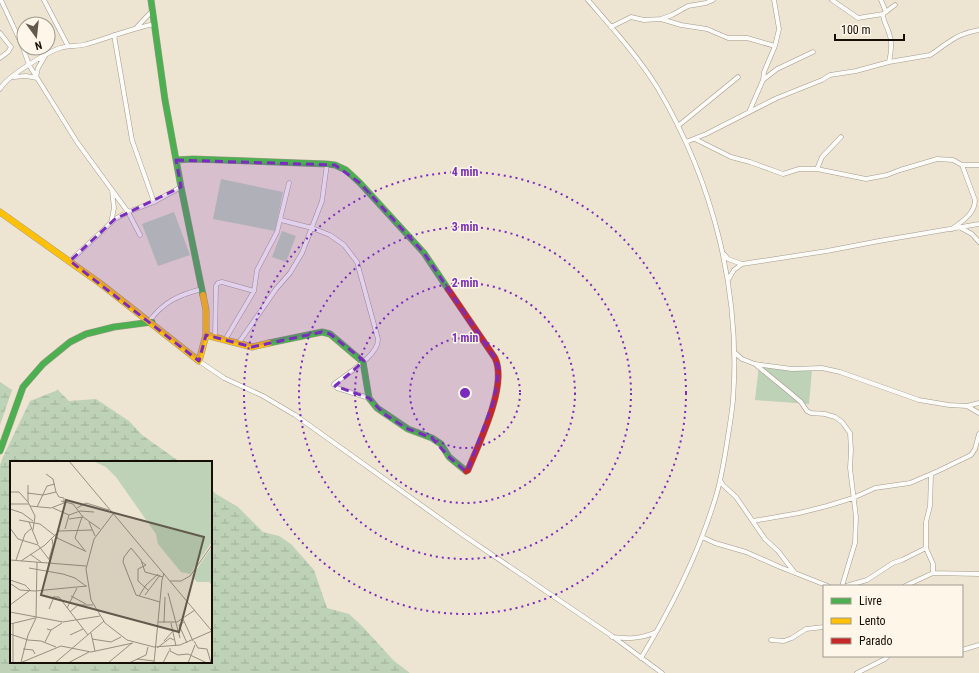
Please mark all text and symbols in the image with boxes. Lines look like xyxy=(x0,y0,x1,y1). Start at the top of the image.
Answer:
north arrow xyxy=(16,16,56,56)
scale bar xyxy=(835,16,904,42)
text: 100 m xyxy=(841,23,871,37)
text: N xyxy=(33,38,43,52)
text: 4 min xyxy=(452,165,478,179)
text: 3 min xyxy=(452,220,478,234)
text: 2 min xyxy=(452,276,478,290)
text: 1 min xyxy=(452,331,478,345)
centre of rings xyxy=(458,386,472,400)
inset map xyxy=(10,461,212,663)
legend xyxy=(823,585,963,657)
text: Livre xyxy=(859,594,882,608)
text: Lento xyxy=(859,614,886,628)
text: Parado xyxy=(859,634,892,648)

